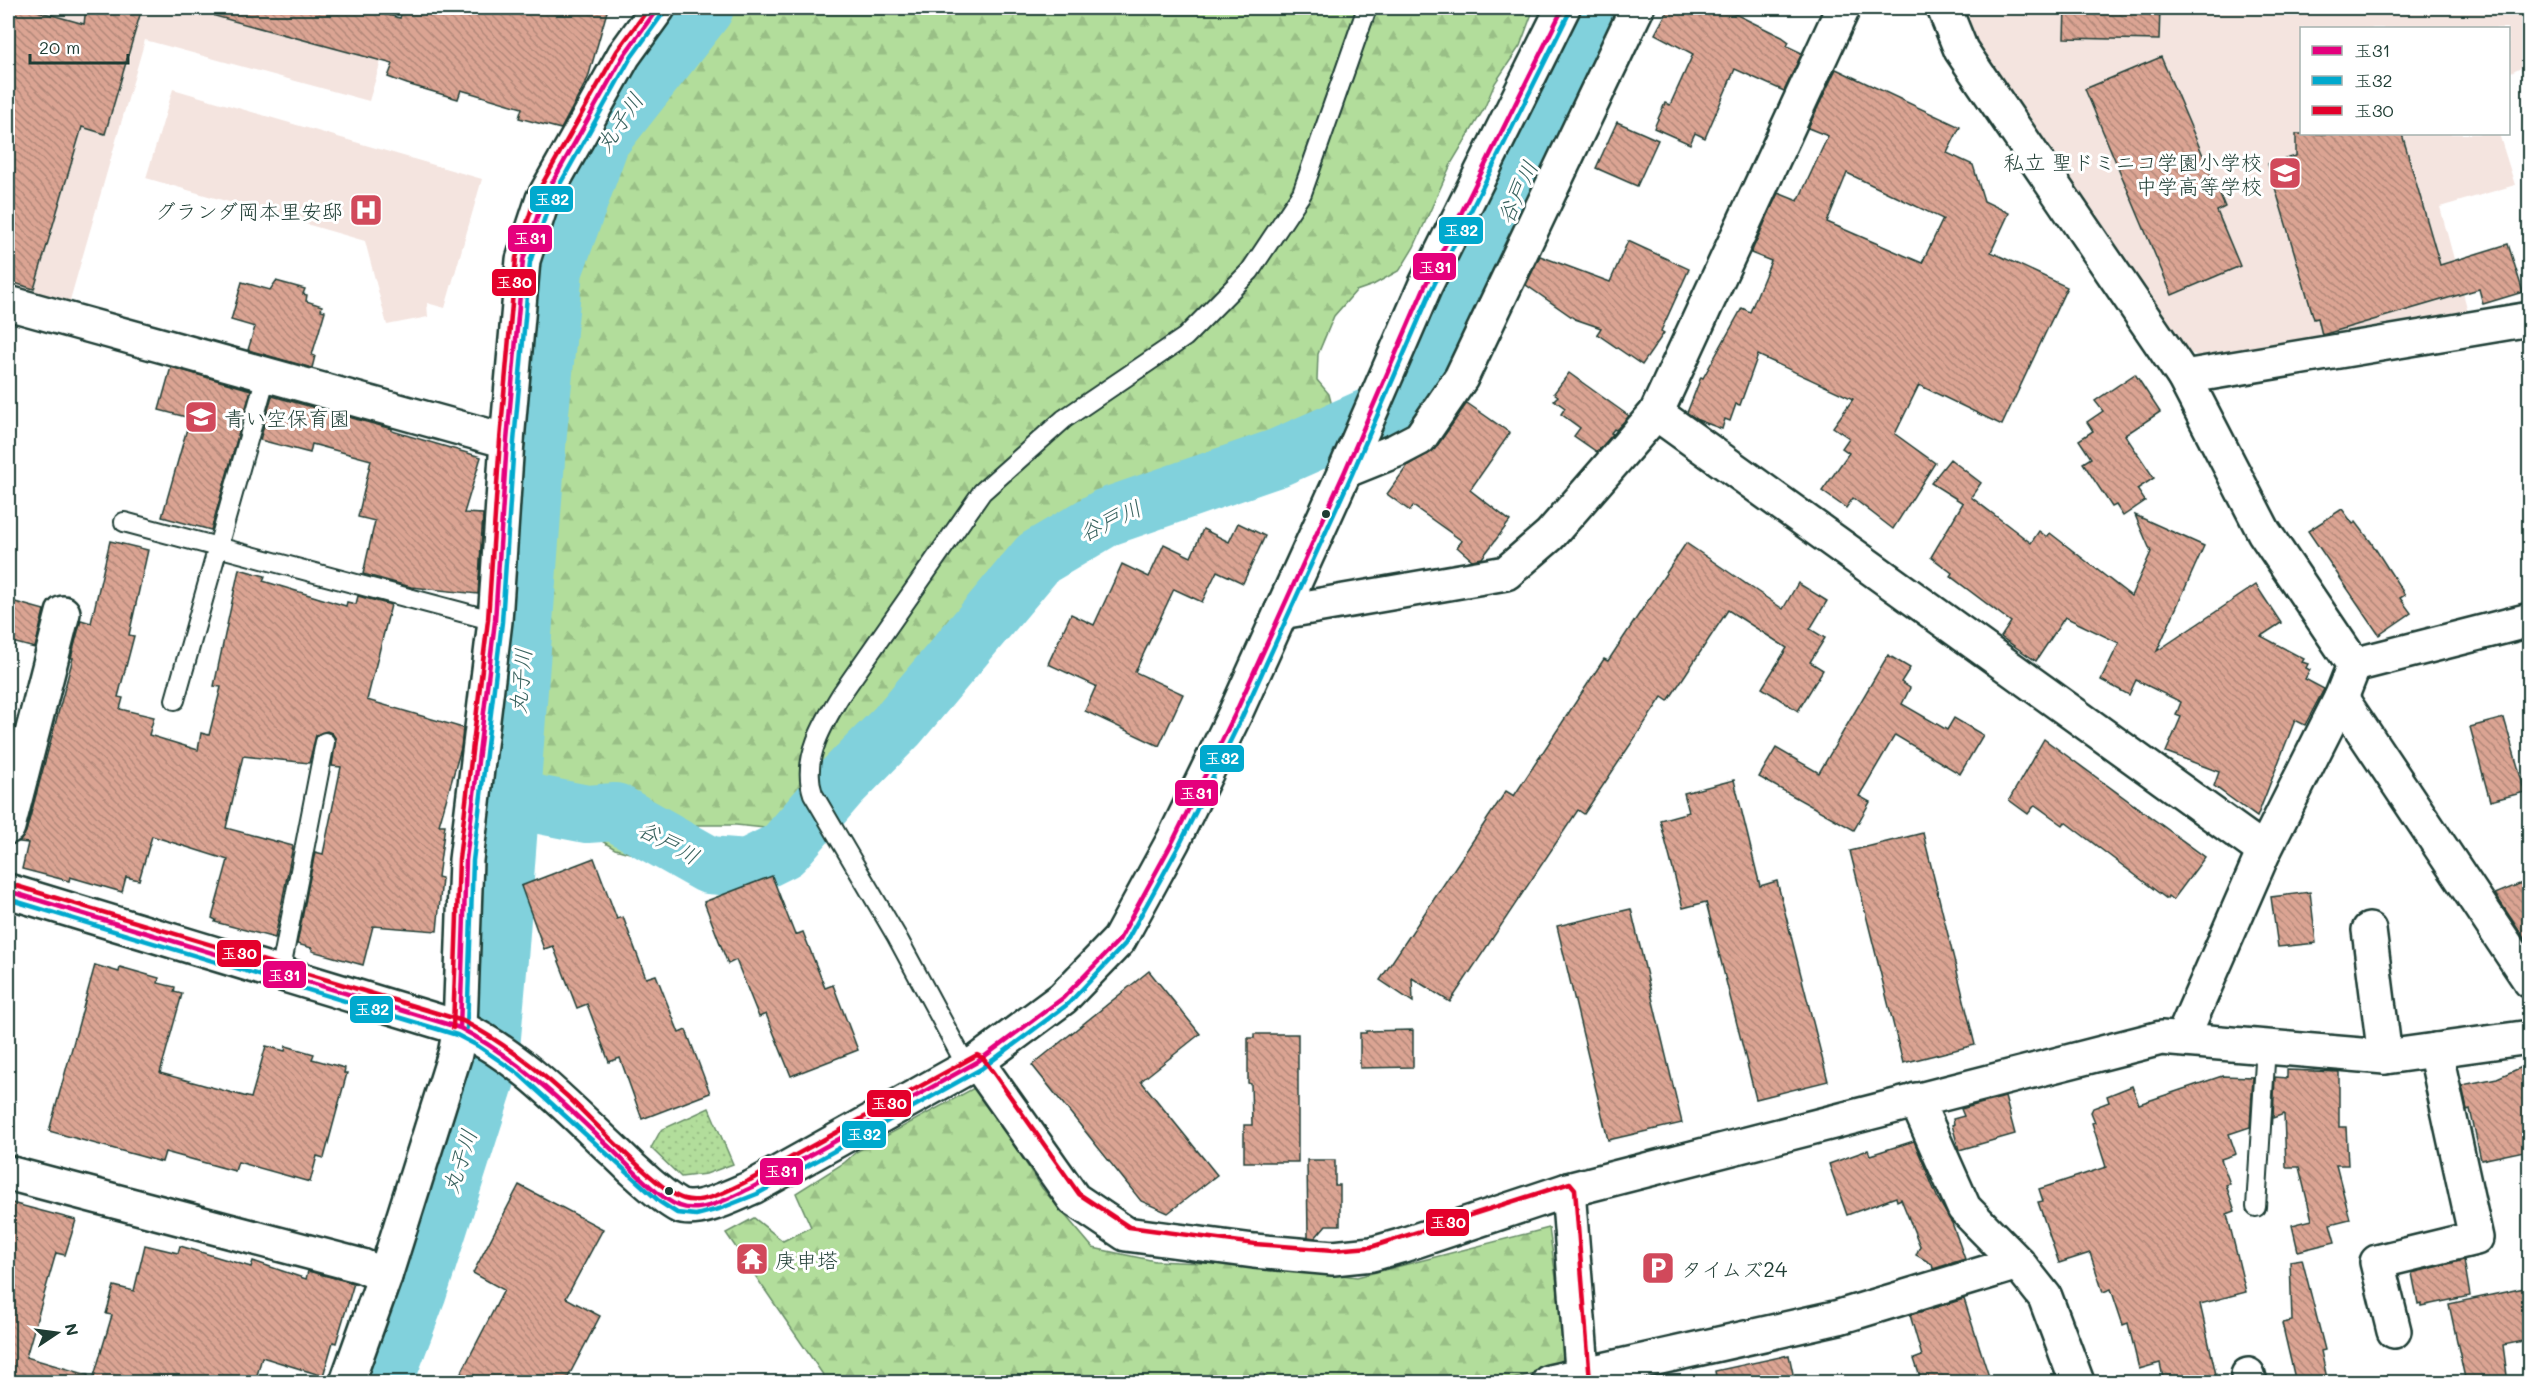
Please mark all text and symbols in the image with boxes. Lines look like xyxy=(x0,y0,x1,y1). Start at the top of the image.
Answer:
scale bar xyxy=(30,27,128,65)
legend xyxy=(2300,27,2510,135)
text: 20 m xyxy=(39,35,80,59)
text: 玉31 xyxy=(2354,38,2391,62)
text: 玉32 xyxy=(2354,68,2393,92)
water label: 丸子川 xyxy=(589,87,649,157)
text: 玉30 xyxy=(2354,98,2394,122)
place label: 私立 聖ドミニコ学園小学校 中学高等学校 xyxy=(2003,148,2262,199)
school or university icon: 私立 聖ドミニコ学園小学校 中学高等学校 xyxy=(2267,155,2303,191)
water label: 谷戸川 xyxy=(1490,156,1544,228)
line badge: 玉32 xyxy=(529,185,574,213)
text: 玉32 xyxy=(535,188,569,209)
hospital icon: グランダ岡本里安邸 xyxy=(348,192,384,228)
place label: グランダ岡本里安邸 xyxy=(155,197,343,224)
line badge: 玉32 xyxy=(1438,216,1484,245)
text: 玉32 xyxy=(1444,219,1478,240)
line badge: 玉31 xyxy=(507,224,553,253)
text: 玉31 xyxy=(514,227,546,248)
line badge: 玉31 xyxy=(1412,252,1457,281)
text: 玉31 xyxy=(1419,256,1451,277)
line badge: 玉30 xyxy=(491,268,537,297)
text: 玉30 xyxy=(496,271,532,292)
school or university icon: 青い空保育園 xyxy=(183,399,219,435)
place label: 青い空保育園 xyxy=(224,404,350,431)
water label: 谷戸川 xyxy=(1074,493,1146,547)
unlabelled marker xyxy=(1320,508,1332,520)
water label: 丸子川 xyxy=(503,647,537,715)
line badge: 玉32 xyxy=(1199,744,1245,773)
text: 玉32 xyxy=(1205,747,1239,768)
line badge: 玉31 xyxy=(1174,779,1219,807)
text: 玉31 xyxy=(1180,782,1212,803)
water label: 谷戸川 xyxy=(633,813,705,871)
line badge: 玉30 xyxy=(216,939,262,968)
text: 玉30 xyxy=(221,942,257,963)
line badge: 玉31 xyxy=(262,960,307,989)
text: 玉31 xyxy=(268,964,300,985)
line badge: 玉32 xyxy=(349,995,394,1024)
text: 玉32 xyxy=(355,998,389,1019)
line badge: 玉30 xyxy=(866,1089,912,1118)
text: 玉30 xyxy=(871,1092,907,1113)
line badge: 玉32 xyxy=(841,1120,887,1149)
text: 玉32 xyxy=(847,1123,881,1144)
water label: 丸子川 xyxy=(435,1125,483,1197)
line badge: 玉31 xyxy=(759,1157,804,1186)
text: 玉31 xyxy=(765,1160,797,1181)
unlabelled marker xyxy=(663,1185,675,1197)
line badge: 玉30 xyxy=(1425,1208,1470,1237)
text: 玉30 xyxy=(1430,1211,1466,1232)
temple icon: 庚申塔 xyxy=(734,1241,770,1277)
place label: 庚申塔 xyxy=(775,1246,838,1273)
parking icon: タイムズ24 xyxy=(1640,1250,1676,1286)
place label: タイムズ24 xyxy=(1681,1255,1788,1282)
north arrow xyxy=(27,1303,87,1363)
text: N xyxy=(61,1321,84,1338)

